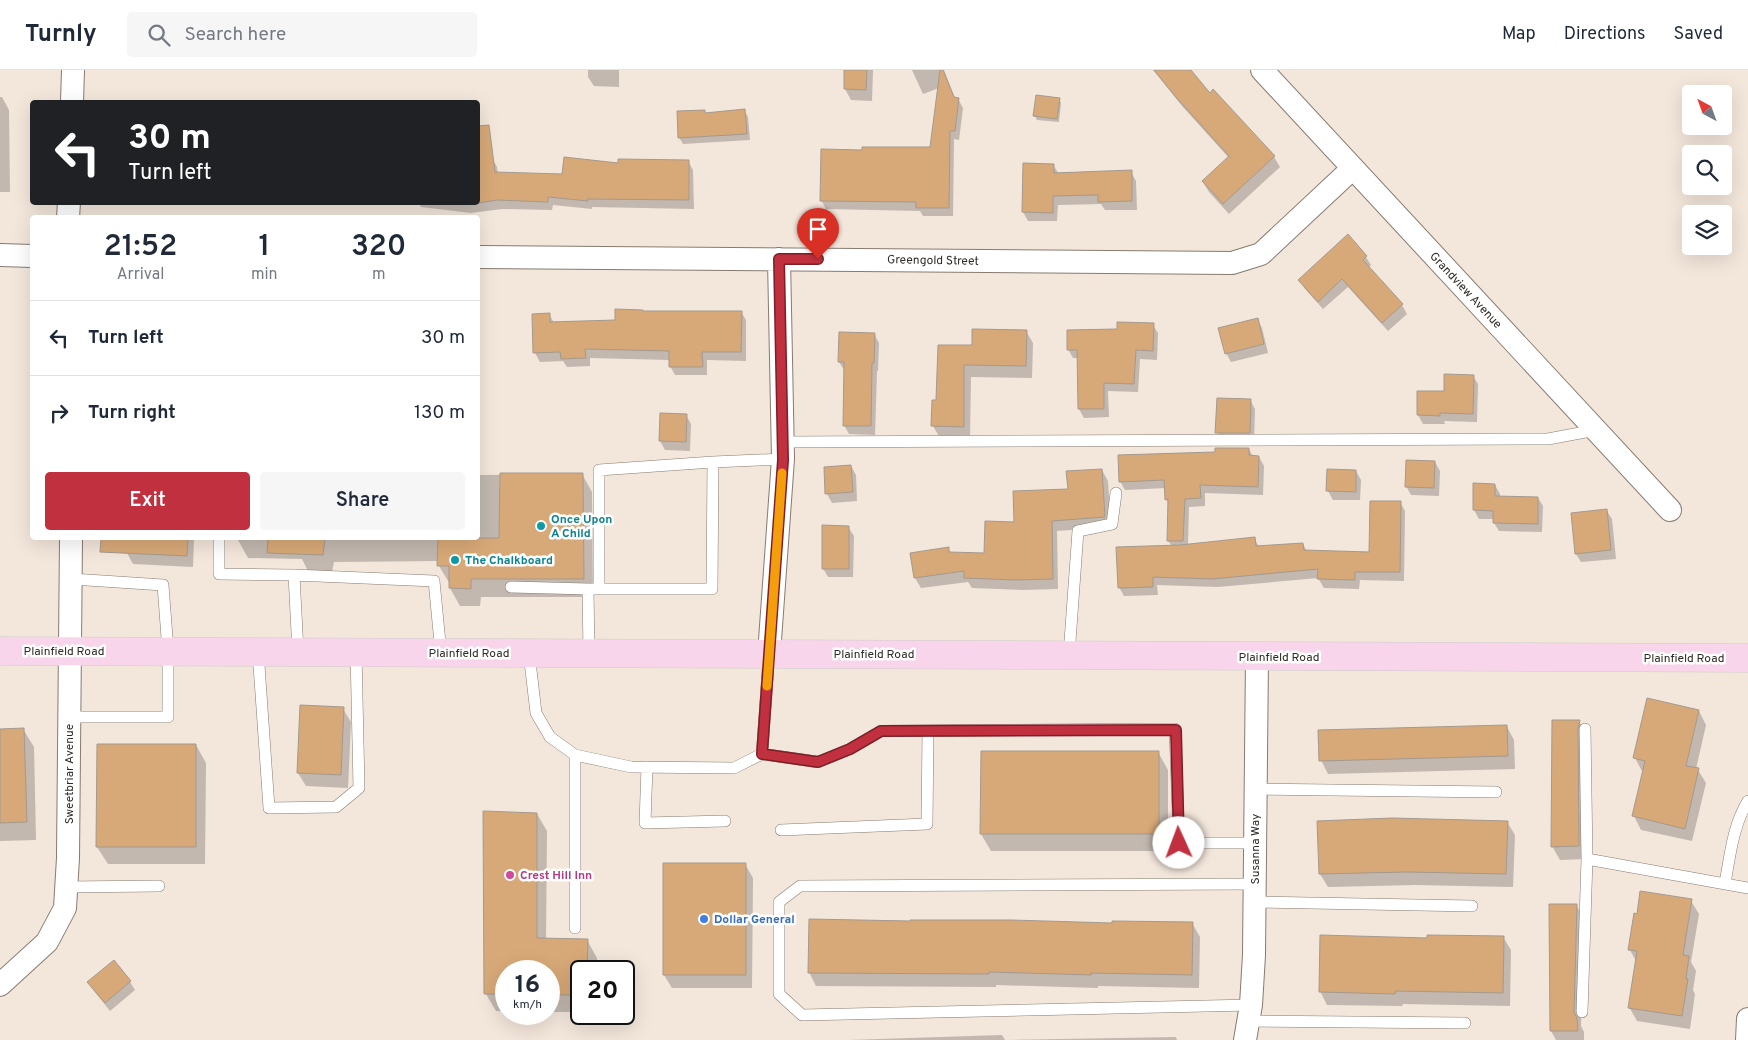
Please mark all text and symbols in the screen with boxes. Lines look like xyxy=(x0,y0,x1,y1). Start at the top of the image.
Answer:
search box xyxy=(127,12,477,57)
text: Turnly xyxy=(25,20,97,50)
icon: search xyxy=(145,21,173,49)
text: Search here xyxy=(185,23,286,47)
text: Map xyxy=(1502,23,1536,46)
text: Directions xyxy=(1564,23,1646,46)
text: Saved xyxy=(1674,23,1723,46)
north arrow xyxy=(1682,85,1732,135)
map controls xyxy=(1682,85,1732,255)
text: 30 m xyxy=(128,117,211,161)
icon: left xyxy=(45,120,110,185)
button: search xyxy=(1682,145,1732,195)
text: Turn left xyxy=(128,160,211,187)
button: layers xyxy=(1682,205,1732,255)
pin xyxy=(797,208,839,259)
icon: arrive xyxy=(804,215,832,243)
text: 21:52 xyxy=(104,229,177,266)
text: 1 xyxy=(258,229,270,266)
text: 320 xyxy=(351,229,406,266)
street label: Grandview Avenue xyxy=(1426,249,1505,332)
street label: Greengold Street xyxy=(887,252,979,270)
text: Arrival xyxy=(117,265,164,285)
text: min xyxy=(251,265,278,285)
text: m xyxy=(372,265,386,285)
icon: left xyxy=(45,324,73,352)
text: Turn left xyxy=(88,326,164,350)
text: 30 m xyxy=(421,326,465,350)
icon: right xyxy=(45,399,73,427)
text: Turn right xyxy=(88,401,176,425)
text: 130 m xyxy=(414,401,465,425)
button: Exit xyxy=(45,472,250,530)
button: Share xyxy=(260,472,465,530)
place label: Once Upon A Child xyxy=(551,512,612,542)
marker: Once Upon A Child xyxy=(535,520,547,532)
place label: The Chalkboard xyxy=(465,553,553,569)
marker: The Chalkboard xyxy=(449,554,461,566)
street label: Plainfield Road xyxy=(24,644,104,660)
street label: Plainfield Road xyxy=(429,646,509,662)
street label: Plainfield Road xyxy=(834,647,914,663)
street label: Plainfield Road xyxy=(1239,650,1319,666)
street label: Plainfield Road xyxy=(1644,651,1724,667)
street label: Sweetbriar Avenue xyxy=(62,724,78,824)
street label: Susanna Way xyxy=(1248,814,1264,884)
position arrow xyxy=(1152,816,1204,868)
place label: Crest Hill Inn xyxy=(520,868,592,884)
marker: Crest Hill Inn xyxy=(504,869,516,881)
place label: Dollar General xyxy=(714,912,795,928)
marker: Dollar General xyxy=(698,913,710,925)
speed limit sign: 20 xyxy=(570,960,635,1025)
text: 16 xyxy=(515,970,540,1002)
text: km/h xyxy=(513,997,542,1013)

